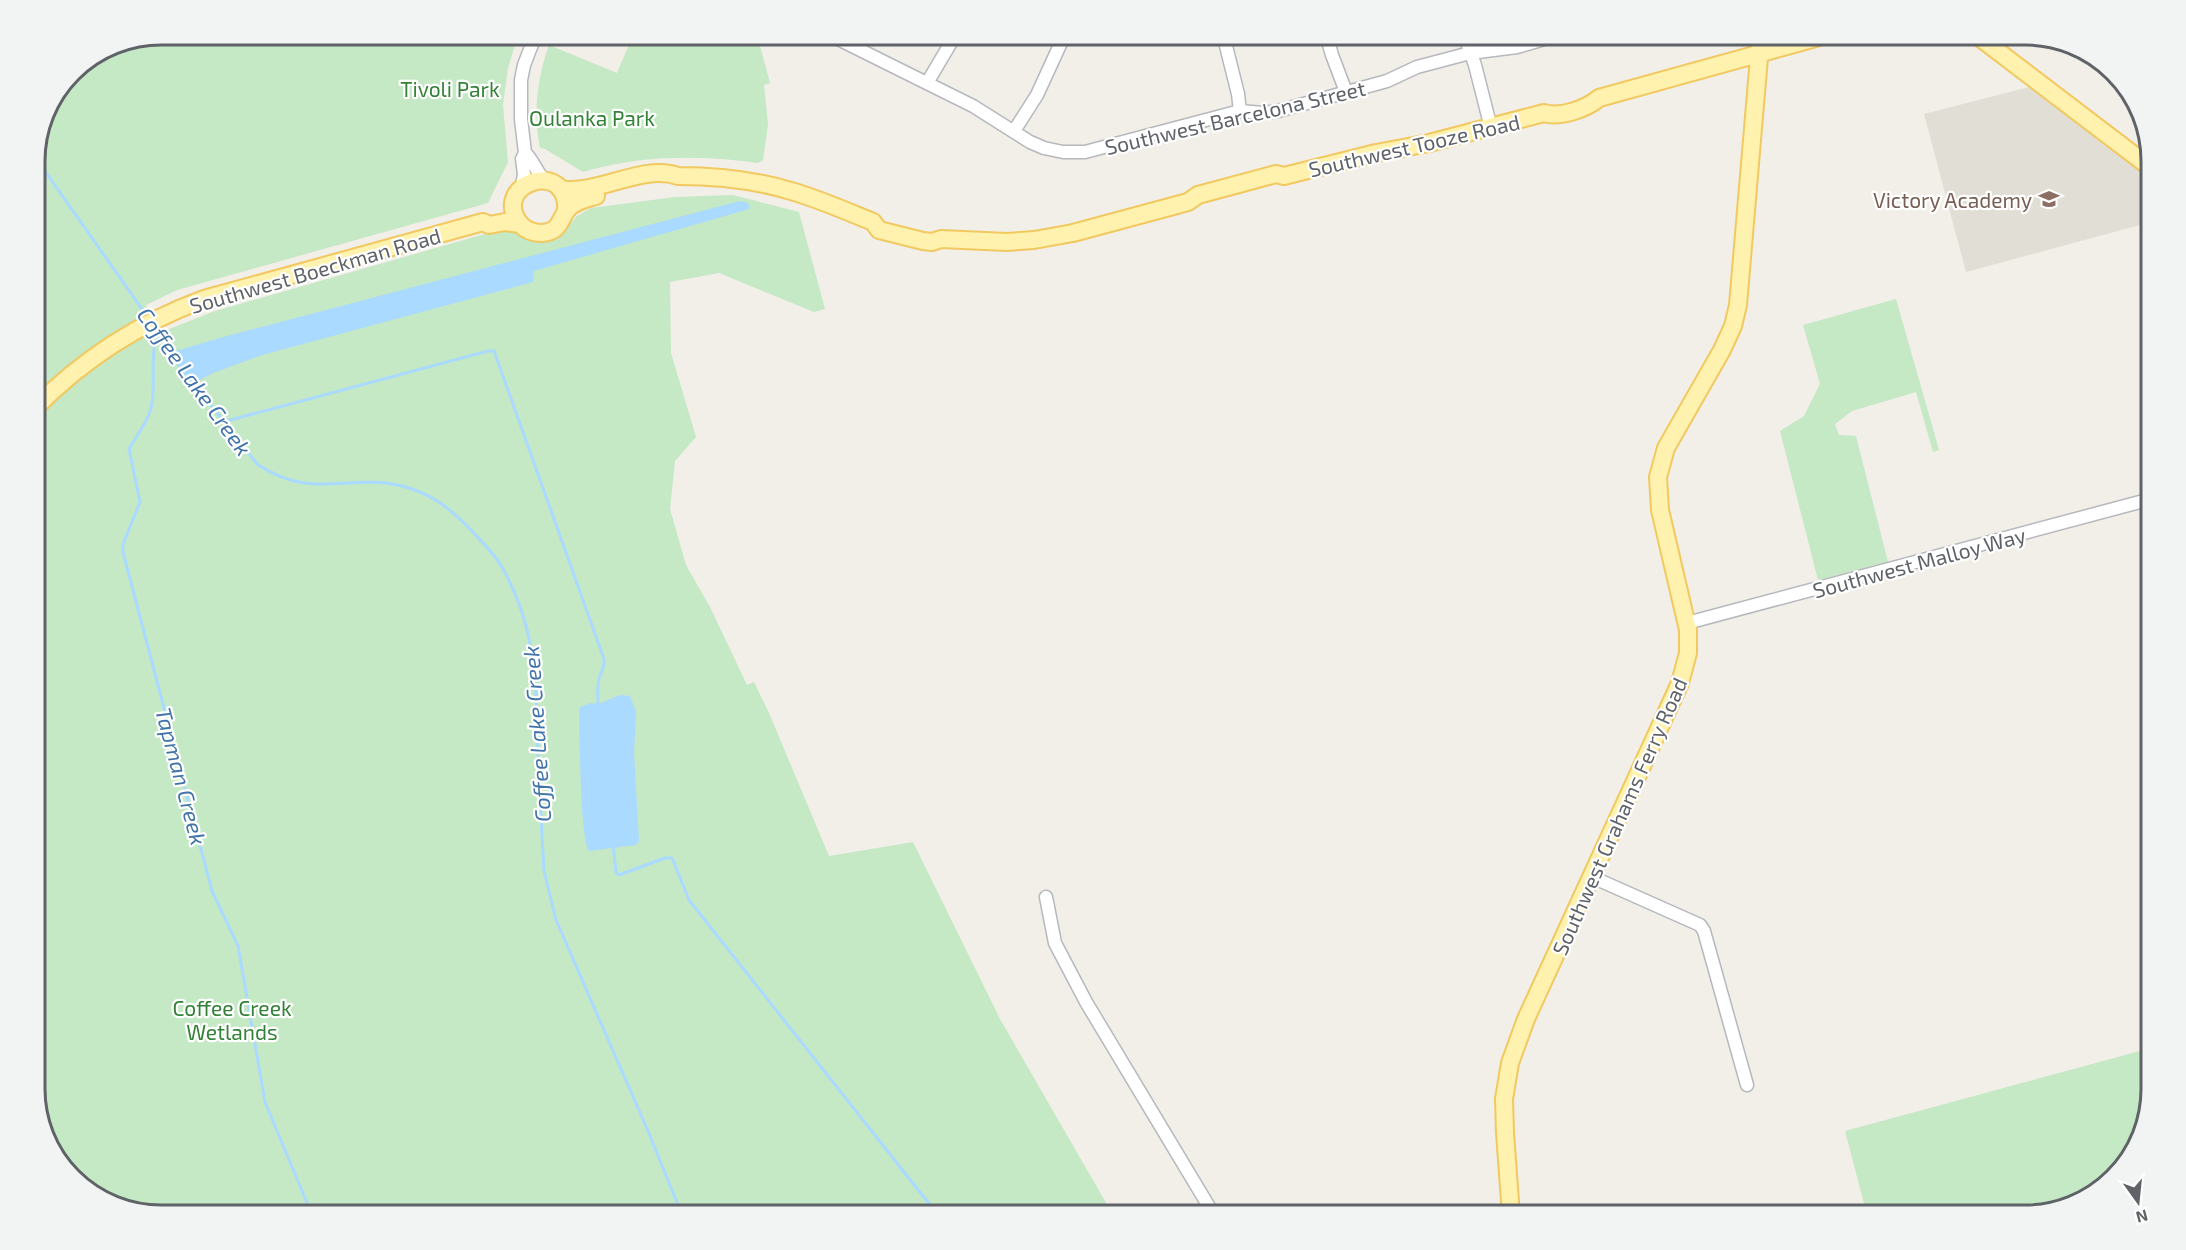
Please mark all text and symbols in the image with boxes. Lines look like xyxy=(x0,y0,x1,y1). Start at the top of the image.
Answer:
street label: Southwest Barcelona Street xyxy=(1102,75,1368,159)
park label: Tivoli Park xyxy=(400,76,500,101)
park label: Oulanka Park xyxy=(529,105,655,130)
street label: Southwest Tooze Road xyxy=(1306,109,1522,181)
place label: Victory Academy xyxy=(1873,187,2032,212)
school or university icon: Victory Academy xyxy=(2037,187,2061,211)
street label: Southwest Boeckman Road xyxy=(187,222,443,318)
water label: Coffee Lake Creek xyxy=(133,302,257,460)
street label: Southwest Malloy Way xyxy=(1810,522,2028,602)
water label: Coffee Lake Creek xyxy=(517,645,555,823)
street label: Southwest Grahams Ferry Road xyxy=(1546,673,1692,959)
water label: Tapman Creek xyxy=(151,704,213,848)
park label: Coffee Creek Wetlands xyxy=(172,995,292,1044)
north arrow xyxy=(2108,1172,2168,1232)
text: N xyxy=(2134,1206,2150,1228)

